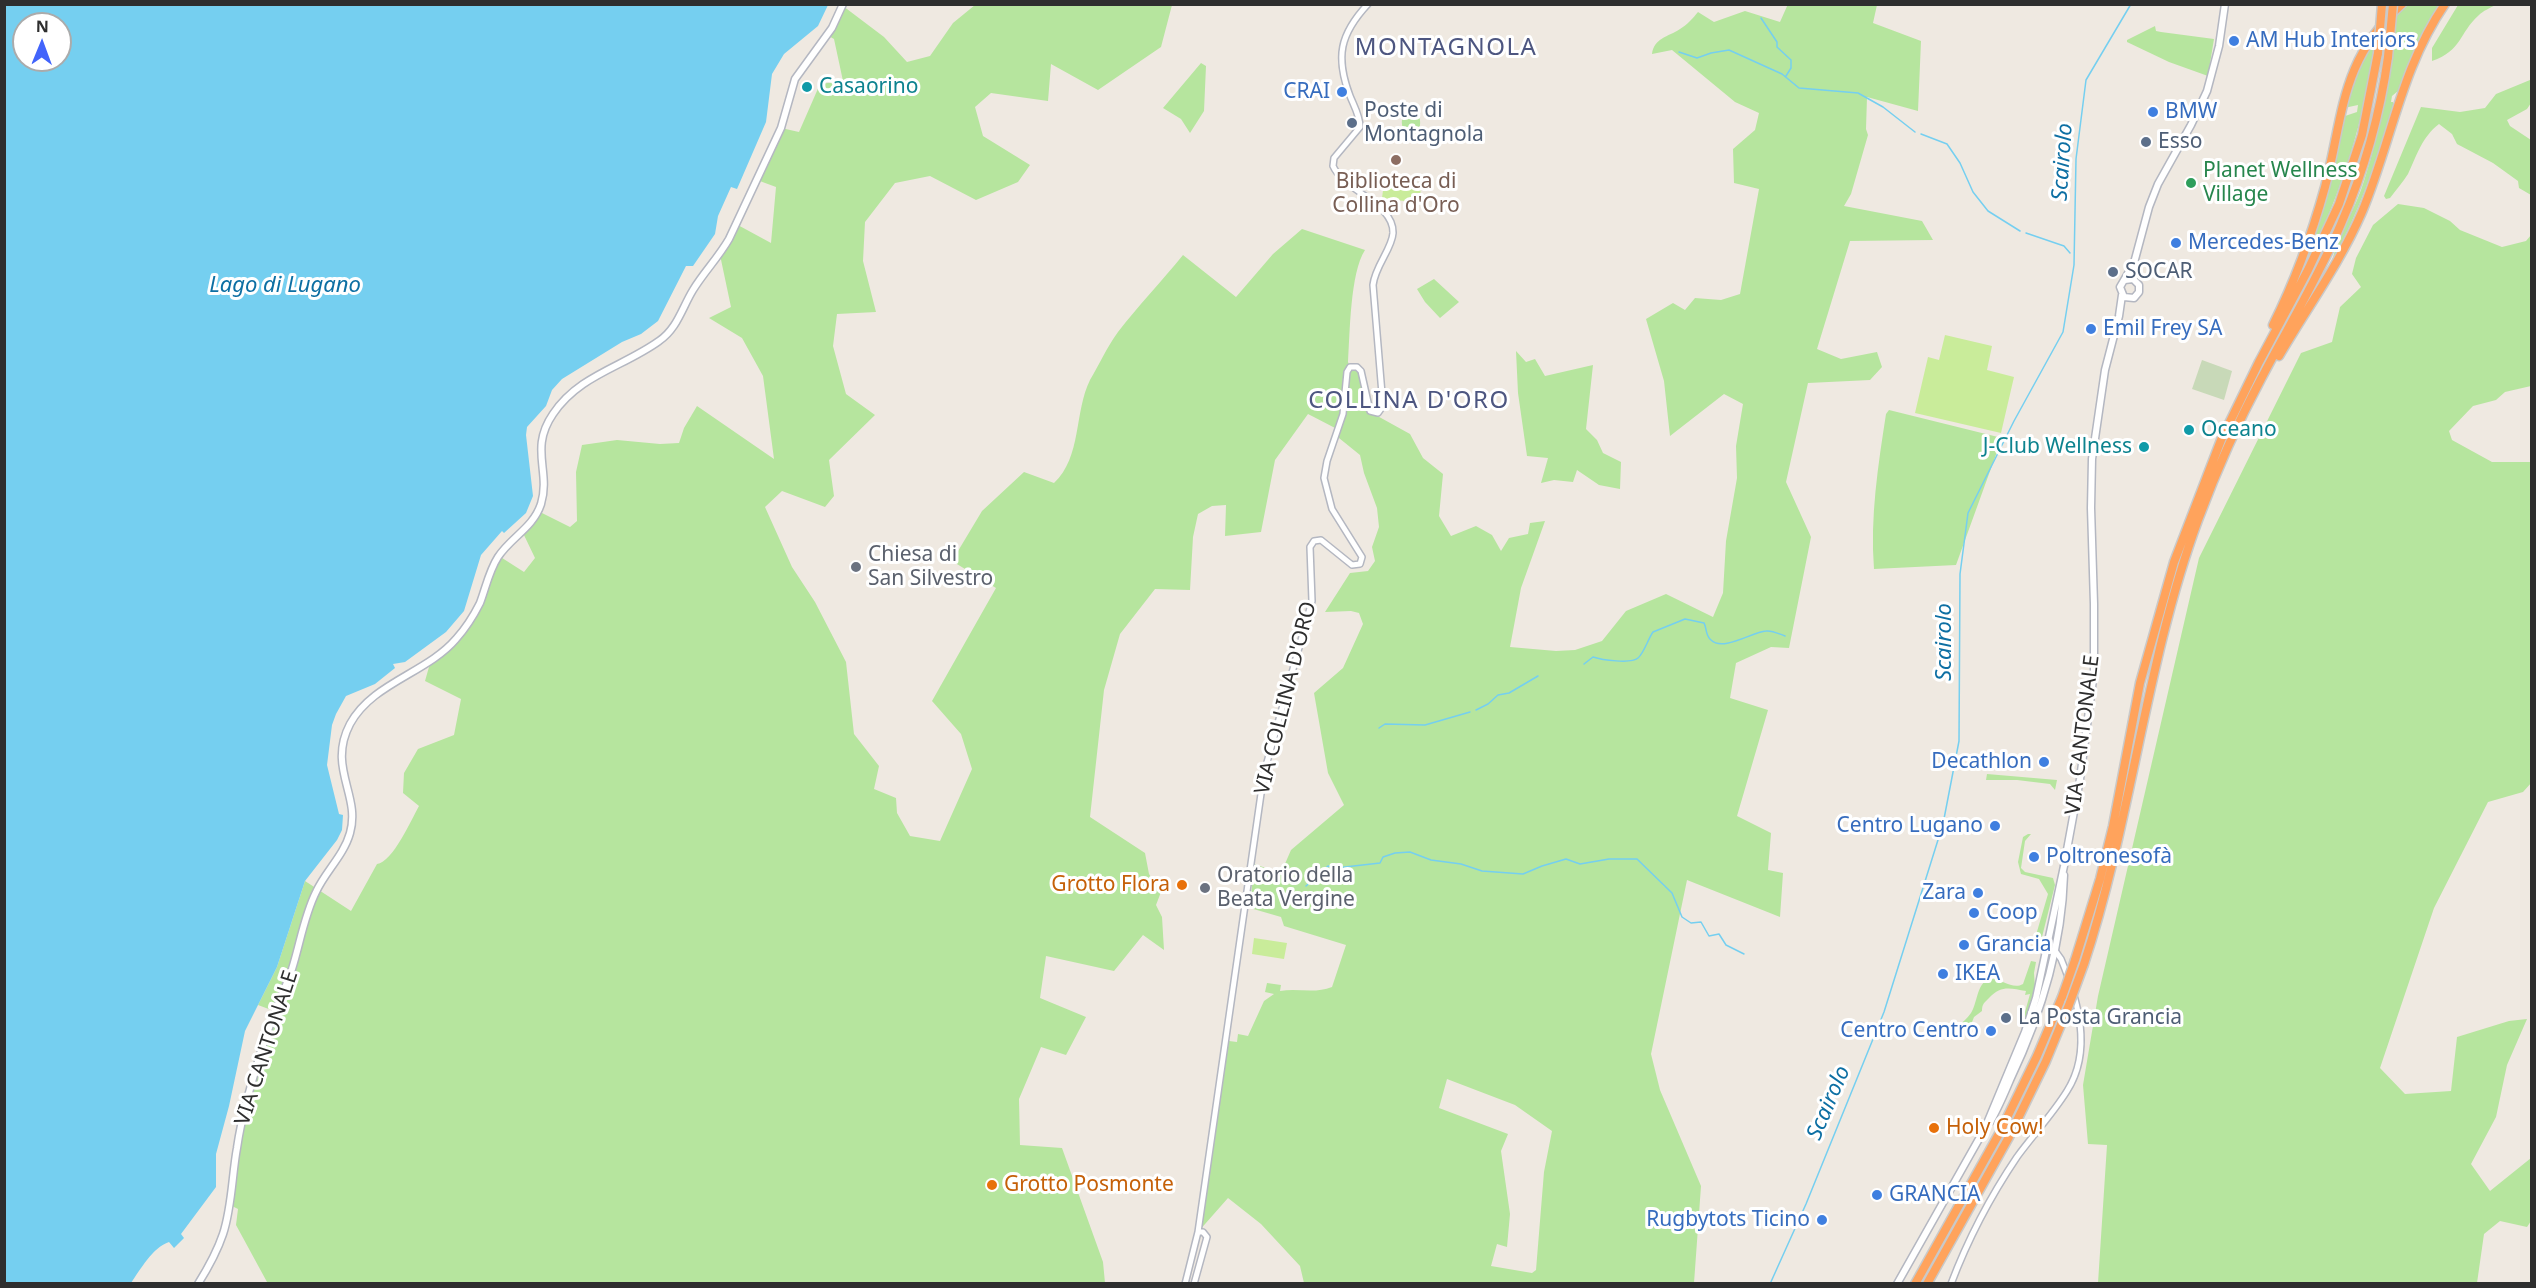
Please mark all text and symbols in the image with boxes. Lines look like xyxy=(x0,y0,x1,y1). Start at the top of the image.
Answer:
north arrow xyxy=(12,12,72,72)
text: N xyxy=(36,15,49,37)
place label: AM Hub Interiors xyxy=(2246,28,2416,54)
district label: MONTAGNOLA xyxy=(1355,34,1537,62)
marker: AM Hub Interiors xyxy=(2227,34,2241,48)
place label: Casaorino xyxy=(819,74,918,100)
place label: CRAI xyxy=(1283,79,1330,105)
marker: Casaorino xyxy=(800,80,814,94)
marker: CRAI xyxy=(1335,85,1349,99)
place label: Poste di Montagnola xyxy=(1364,98,1484,148)
place label: BMW xyxy=(2165,99,2217,125)
marker: BMW xyxy=(2146,105,2160,119)
marker: Poste di Montagnola xyxy=(1345,116,1359,130)
water label: Scairolo xyxy=(2047,122,2079,202)
place label: Esso xyxy=(2158,129,2202,155)
marker: Esso xyxy=(2139,135,2153,149)
marker: Biblioteca di Collina d'Oro xyxy=(1389,153,1403,167)
place label: Planet Wellness Village xyxy=(2203,158,2357,208)
place label: Biblioteca di Collina d'Oro xyxy=(1332,169,1460,219)
marker: Planet Wellness Village xyxy=(2184,176,2198,190)
place label: Mercedes-Benz xyxy=(2188,230,2339,256)
marker: Mercedes-Benz xyxy=(2169,236,2183,250)
place label: SOCAR xyxy=(2125,259,2193,285)
marker: SOCAR xyxy=(2106,265,2120,279)
water label: Lago di Lugano xyxy=(209,273,361,299)
place label: Emil Frey SA xyxy=(2103,316,2222,342)
marker: Emil Frey SA xyxy=(2084,322,2098,336)
district label: COLLINA D'ORO xyxy=(1308,387,1510,415)
place label: Oceano xyxy=(2201,417,2277,443)
marker: Oceano xyxy=(2182,423,2196,437)
place label: J-Club Wellness xyxy=(1983,434,2132,460)
marker: J-Club Wellness xyxy=(2137,440,2151,454)
place label: Chiesa di San Silvestro xyxy=(868,542,993,592)
marker: Chiesa di San Silvestro xyxy=(849,560,863,574)
street label: VIA COLLINA D'ORO xyxy=(1250,599,1322,797)
water label: Scairolo xyxy=(1932,603,1958,681)
street label: VIA CANTONALE xyxy=(2061,654,2105,816)
place label: Decathlon xyxy=(1931,749,2032,775)
marker: Decathlon xyxy=(2037,755,2051,769)
place label: Centro Lugano xyxy=(1837,813,1983,839)
marker: Centro Lugano xyxy=(1988,819,2002,833)
place label: Poltronesofà xyxy=(2046,844,2172,870)
marker: Poltronesofà xyxy=(2027,850,2041,864)
place label: Oratorio della Beata Vergine xyxy=(1217,863,1355,913)
place label: Grotto Flora xyxy=(1051,872,1170,898)
marker: Grotto Flora xyxy=(1175,878,1189,892)
place label: Zara xyxy=(1922,880,1966,906)
marker: Oratorio della Beata Vergine xyxy=(1198,881,1212,895)
marker: Zara xyxy=(1971,886,1985,900)
place label: Coop xyxy=(1986,900,2038,926)
marker: Coop xyxy=(1967,906,1981,920)
place label: Grancia xyxy=(1976,932,2052,958)
marker: Grancia xyxy=(1957,938,1971,952)
place label: IKEA xyxy=(1955,961,2000,987)
marker: IKEA xyxy=(1936,967,1950,981)
street label: VIA CANTONALE xyxy=(230,968,304,1128)
place label: La Posta Grancia xyxy=(2018,1005,2182,1031)
marker: La Posta Grancia xyxy=(1999,1011,2013,1025)
place label: Centro Centro xyxy=(1840,1018,1979,1044)
marker: Centro Centro xyxy=(1984,1024,1998,1038)
water label: Scairolo xyxy=(1802,1062,1856,1144)
place label: Holy Cow! xyxy=(1946,1115,2044,1141)
marker: Holy Cow! xyxy=(1927,1121,1941,1135)
place label: Grotto Posmonte xyxy=(1004,1172,1174,1198)
marker: Grotto Posmonte xyxy=(985,1178,999,1192)
place label: GRANCIA xyxy=(1889,1182,1981,1208)
marker: GRANCIA xyxy=(1870,1188,1884,1202)
place label: Rugbytots Ticino xyxy=(1646,1207,1810,1233)
marker: Rugbytots Ticino xyxy=(1815,1213,1829,1227)

